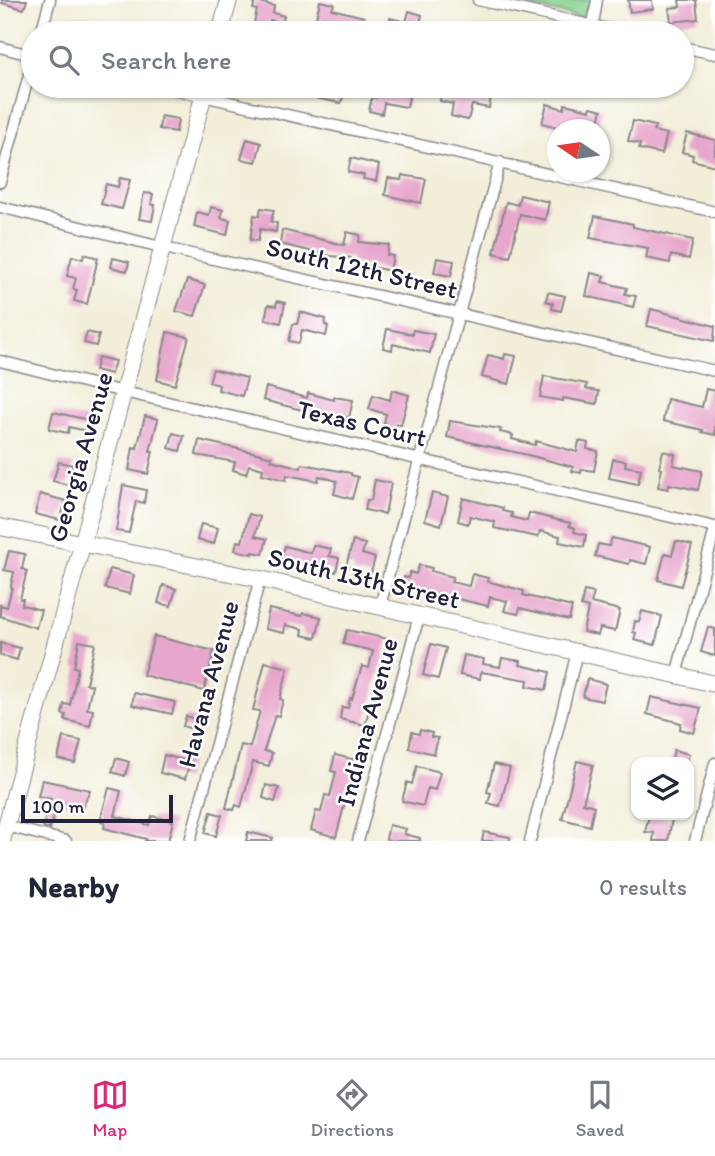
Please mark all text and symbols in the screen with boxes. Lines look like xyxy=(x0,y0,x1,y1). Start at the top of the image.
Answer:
search box xyxy=(21,21,694,98)
icon: search xyxy=(45,41,83,79)
text: Search here xyxy=(101,44,231,76)
north arrow xyxy=(547,119,610,182)
street label: South 12th Street xyxy=(263,230,461,306)
street label: Georgia Avenue xyxy=(40,368,120,546)
street label: Texas Court xyxy=(294,393,430,453)
street label: South 13th Street xyxy=(265,540,463,616)
street label: Havana Avenue xyxy=(170,597,246,771)
street label: Indiana Avenue xyxy=(329,634,405,810)
map controls xyxy=(631,757,694,820)
button: layers xyxy=(631,757,694,820)
scale bar xyxy=(21,792,173,824)
text: 100 m xyxy=(32,795,84,818)
text: Nearby xyxy=(28,868,119,905)
text: 0 results xyxy=(599,873,687,901)
tab: Map xyxy=(91,1076,129,1141)
tab: Directions xyxy=(310,1076,394,1141)
tab: Saved xyxy=(576,1076,624,1141)

